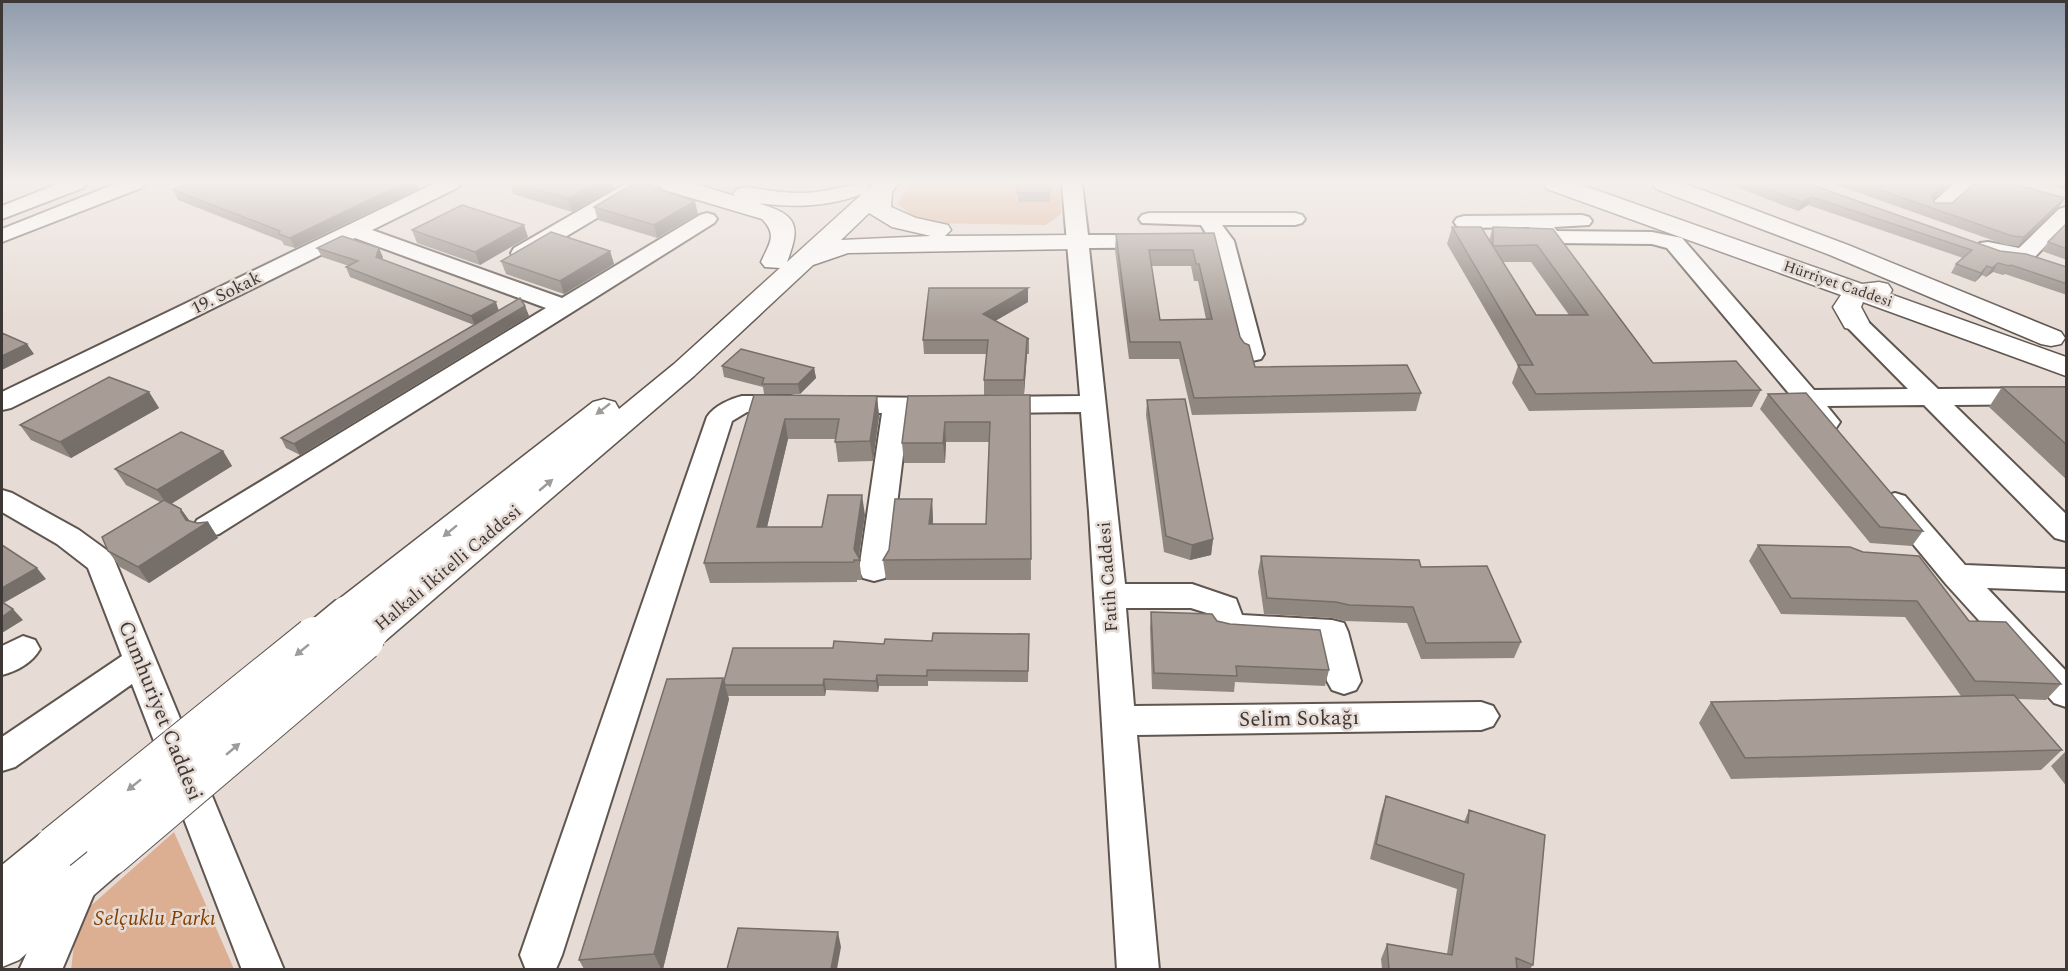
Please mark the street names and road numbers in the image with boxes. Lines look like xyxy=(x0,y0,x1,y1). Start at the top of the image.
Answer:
street label: Hürriyet Caddesi xyxy=(1780,255,1896,313)
street label: 19. Sokak xyxy=(186,264,266,322)
street label: Halkalı İkitelli Caddesi xyxy=(369,498,527,638)
street label: Fatih Caddesi xyxy=(1091,521,1125,633)
street label: Cumhuriyet Caddesi xyxy=(109,616,211,806)
street label: Selim Sokağı xyxy=(1239,702,1359,736)

